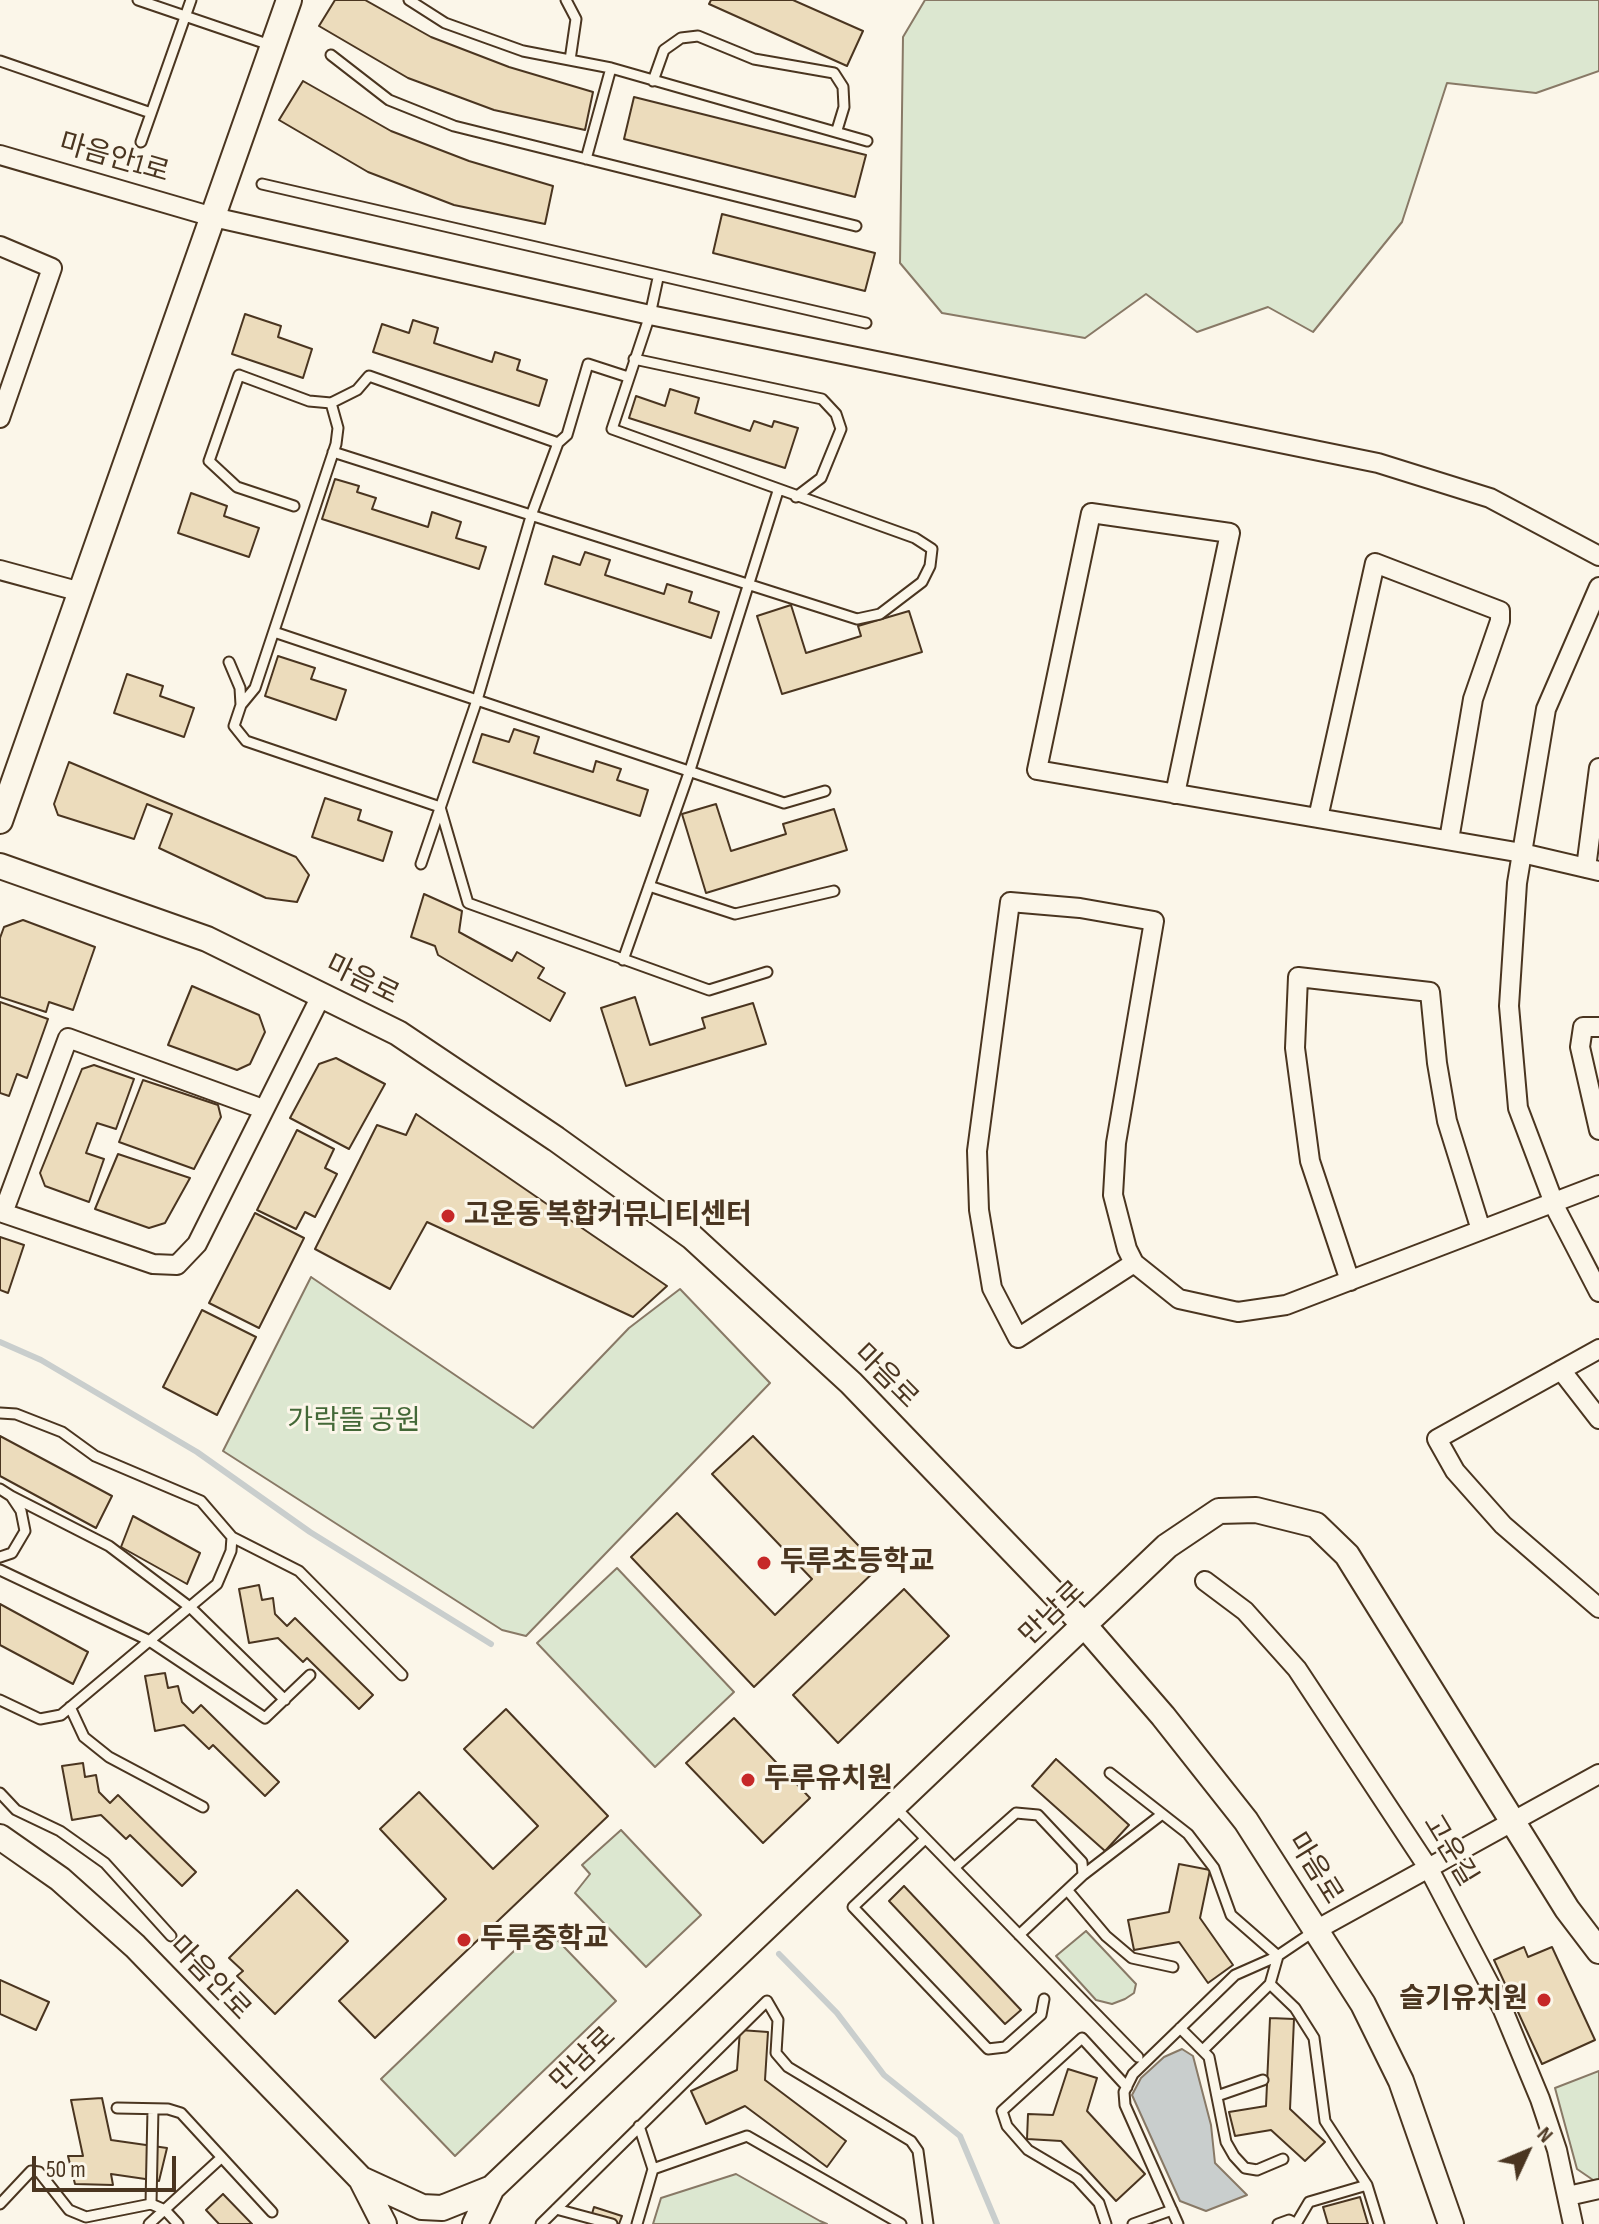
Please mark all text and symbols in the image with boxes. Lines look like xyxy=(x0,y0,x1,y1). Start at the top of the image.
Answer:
street label: 마음안1로 xyxy=(55,127,173,191)
street label: 마음로 xyxy=(320,949,404,1013)
place label: 고운동 복합커뮤니티센터 xyxy=(464,1199,752,1233)
marker: 고운동 복합커뮤니티센터 xyxy=(439,1207,457,1225)
street label: 마음로 xyxy=(846,1338,924,1416)
park label: 가락뜰 공원 xyxy=(287,1405,421,1439)
place label: 두루초등학교 xyxy=(780,1546,935,1580)
marker: 두루초등학교 xyxy=(755,1554,773,1572)
street label: 만남로 xyxy=(1014,1575,1092,1653)
place label: 두루유치원 xyxy=(764,1763,893,1797)
marker: 두루유치원 xyxy=(739,1771,757,1789)
street label: 고운길 xyxy=(1415,1809,1483,1893)
street label: 마음로 xyxy=(1279,1827,1349,1911)
place label: 두루중학교 xyxy=(480,1923,609,1957)
street label: 마음안로 xyxy=(161,1930,257,2028)
marker: 두루중학교 xyxy=(455,1931,473,1949)
place label: 슬기유치원 xyxy=(1399,1983,1528,2017)
marker: 슬기유치원 xyxy=(1535,1991,1553,2009)
street label: 만남로 xyxy=(545,2021,623,2099)
north arrow xyxy=(1487,2112,1567,2192)
text: N xyxy=(1531,2121,1558,2149)
scale bar xyxy=(36,2140,180,2190)
text: 50 m xyxy=(46,2155,86,2184)

